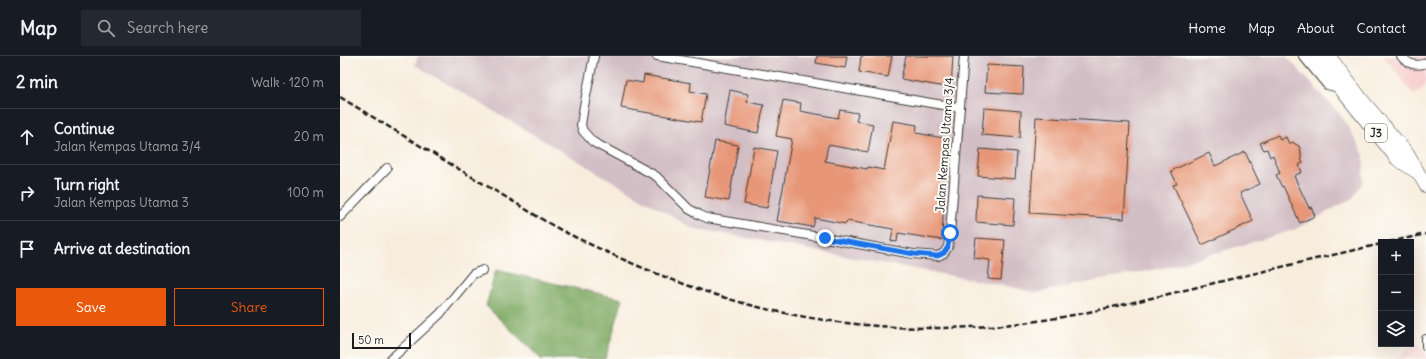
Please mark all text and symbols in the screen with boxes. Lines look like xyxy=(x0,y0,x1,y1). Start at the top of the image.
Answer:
search box xyxy=(81,10,361,46)
text: Map xyxy=(20,16,57,40)
icon: search xyxy=(95,17,117,39)
text: Search here xyxy=(127,18,208,37)
text: Home xyxy=(1188,19,1226,37)
text: Map xyxy=(1248,19,1275,37)
text: About xyxy=(1297,19,1335,37)
text: Contact xyxy=(1357,19,1406,37)
text: 2 min xyxy=(16,71,58,93)
text: Walk · 120 m xyxy=(251,74,324,91)
street label: Jalan Kempas Utama 3/4 xyxy=(932,77,957,213)
text: Continue xyxy=(54,119,115,138)
road number: J3 xyxy=(1365,124,1387,142)
icon: ahead xyxy=(16,126,38,148)
text: 20 m xyxy=(294,128,324,145)
text: Jalan Kempas Utama 3/4 xyxy=(54,138,201,155)
text: Turn right xyxy=(54,175,119,194)
icon: right xyxy=(16,182,38,204)
text: 100 m xyxy=(287,184,324,201)
text: Jalan Kempas Utama 3 xyxy=(54,194,189,211)
route start xyxy=(941,224,959,242)
route end xyxy=(816,229,834,247)
icon: arrive xyxy=(16,238,38,260)
text: Arrive at destination xyxy=(54,239,190,258)
map controls xyxy=(1378,239,1414,347)
button: + xyxy=(1378,239,1414,275)
button: − xyxy=(1378,275,1414,311)
button: Save xyxy=(16,288,166,326)
button: Share xyxy=(174,288,324,326)
button: layers xyxy=(1378,311,1414,347)
scale bar xyxy=(352,331,411,350)
text: 50 m xyxy=(358,333,384,347)

